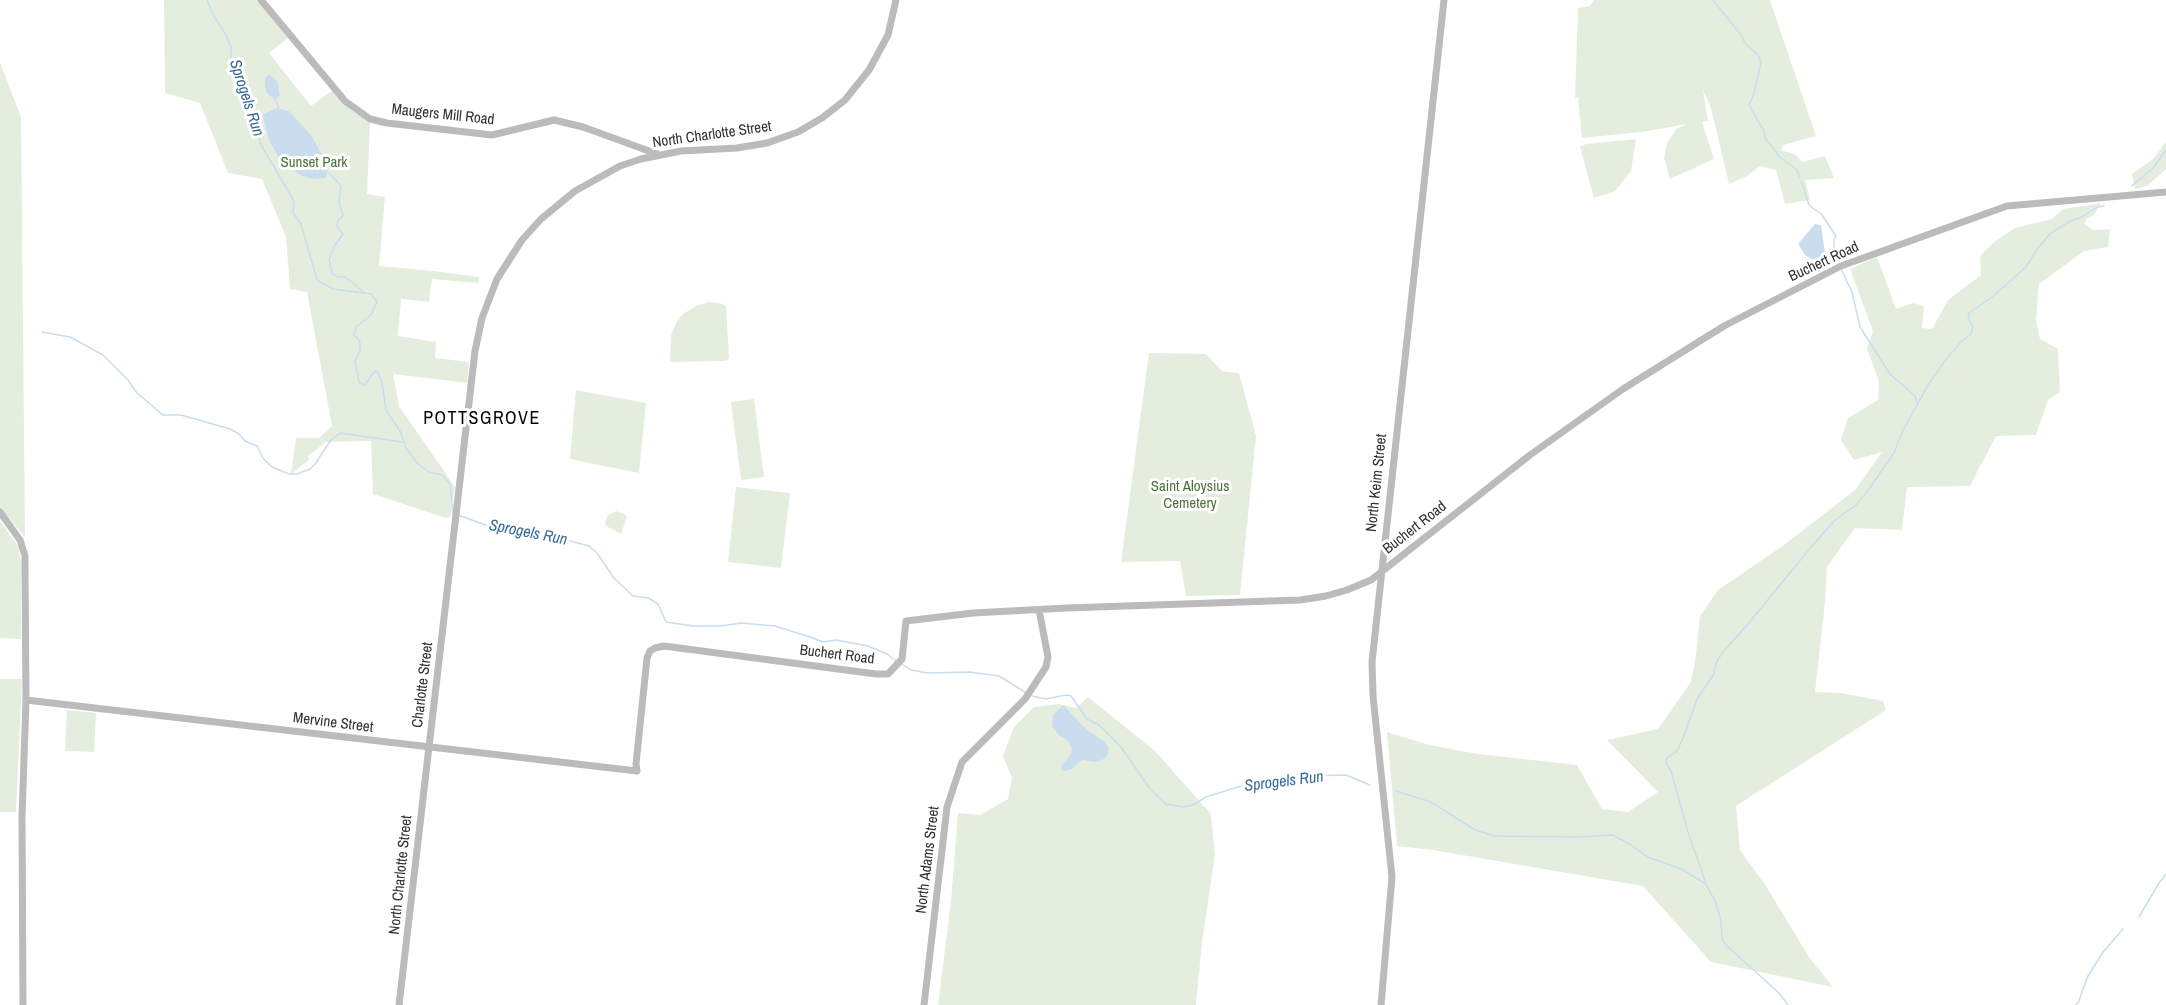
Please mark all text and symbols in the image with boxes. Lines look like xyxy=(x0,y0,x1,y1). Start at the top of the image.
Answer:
water label: Sprogels Run xyxy=(225,57,267,139)
street label: Maugers Mill Road xyxy=(391,101,495,129)
street label: North Charlotte Street xyxy=(652,118,772,152)
park label: Sunset Park xyxy=(280,154,348,172)
street label: Buchert Road xyxy=(1786,238,1862,286)
district label: POTTSGROVE xyxy=(423,408,541,430)
street label: North Keim Street xyxy=(1363,433,1391,533)
park label: Saint Aloysius Cemetery xyxy=(1151,478,1229,513)
street label: Buchert Road xyxy=(1380,498,1450,558)
water label: Sprogels Run xyxy=(487,516,569,550)
street label: Charlotte Street xyxy=(409,641,437,729)
street label: Buchert Road xyxy=(799,641,875,669)
street label: Mervine Street xyxy=(292,709,374,737)
water label: Sprogels Run xyxy=(1243,768,1325,796)
street label: North Adams Street xyxy=(912,805,944,915)
street label: North Charlotte Street xyxy=(386,815,416,935)

